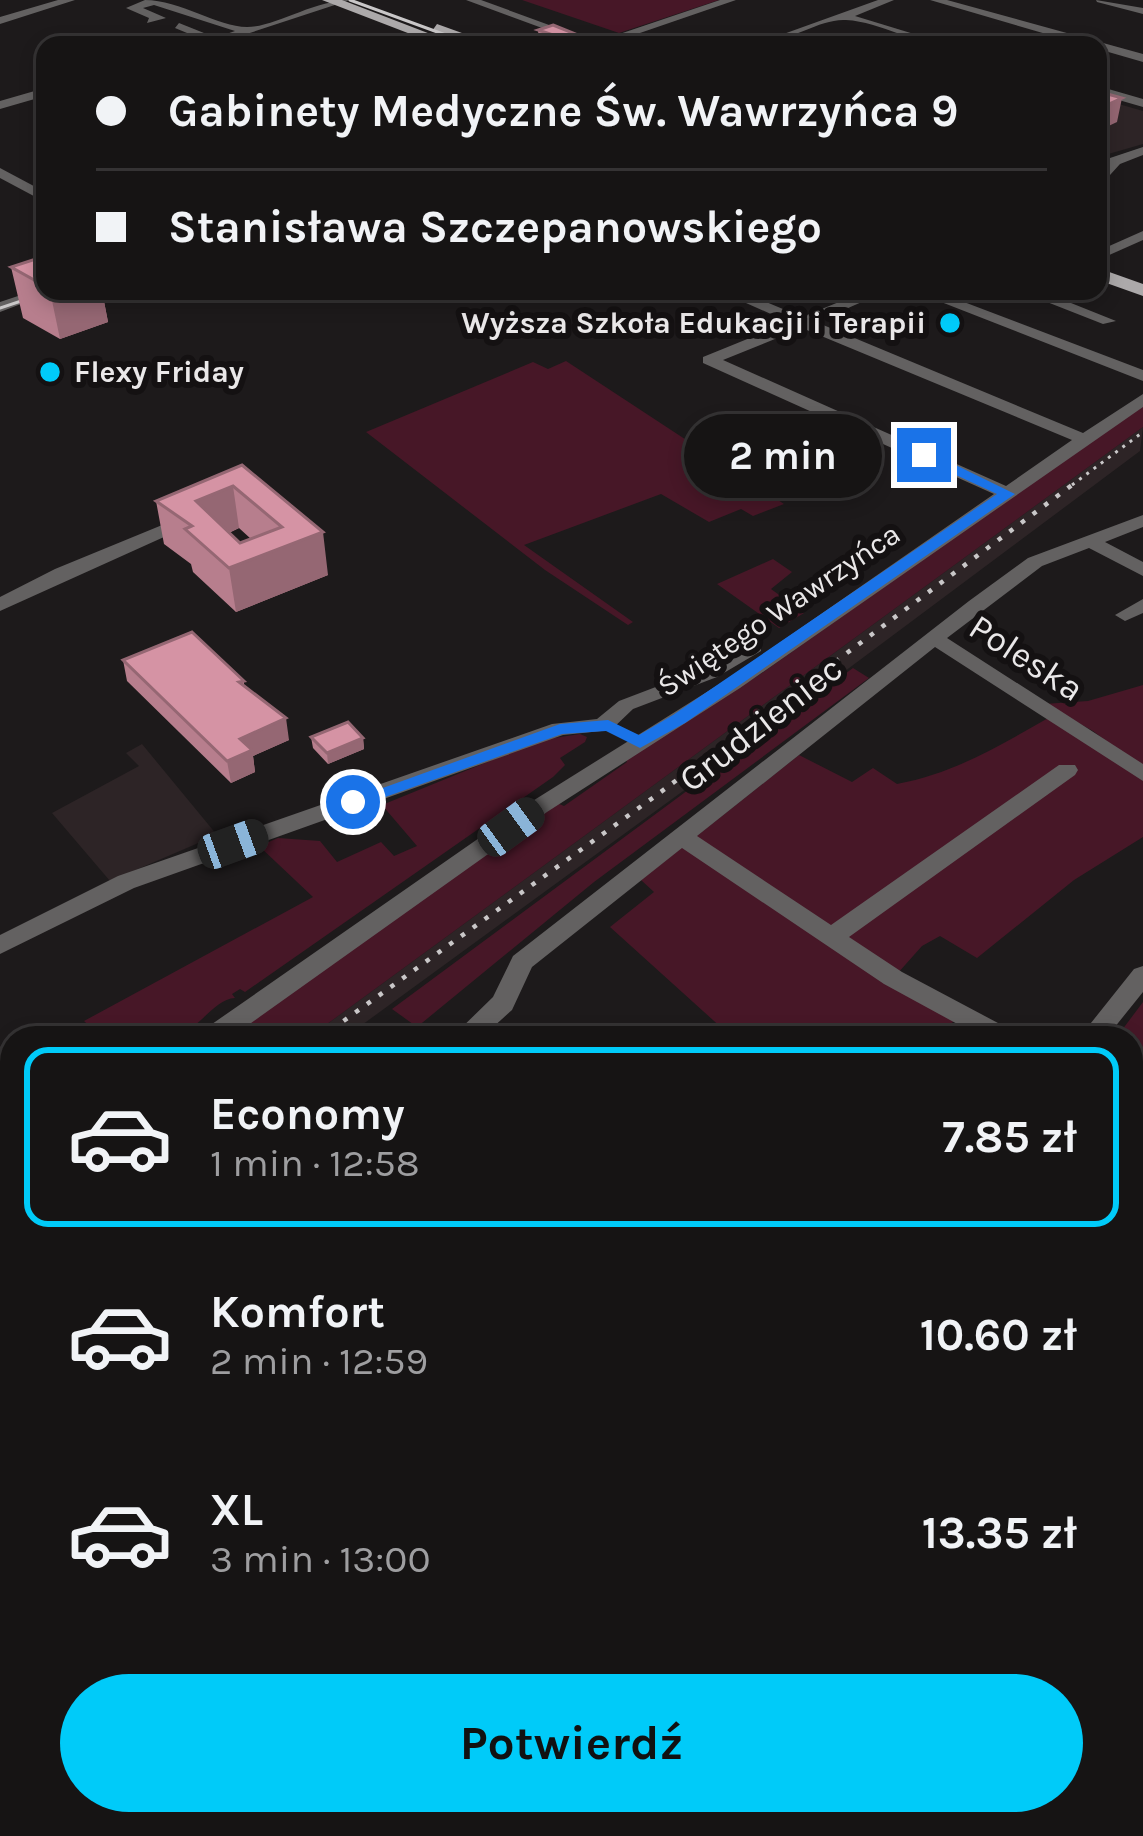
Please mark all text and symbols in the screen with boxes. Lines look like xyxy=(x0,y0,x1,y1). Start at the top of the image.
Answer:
text: Gabinety Medyczne Św. Wawrzyńca 9 xyxy=(168,85,958,137)
text: Stanisława Szczepanowskiego xyxy=(168,201,822,253)
place label: Wyższa Szkoła Edukacji i Terapii xyxy=(461,305,926,341)
marker: Wyższa Szkoła Edukacji i Terapii xyxy=(937,310,963,336)
place label: Flexy Friday xyxy=(74,354,244,390)
marker: Flexy Friday xyxy=(37,359,63,385)
callout: 2 min xyxy=(684,413,882,497)
route end xyxy=(897,428,951,482)
text: 2 min xyxy=(729,433,837,479)
street label: Świętego Wawrzyńca xyxy=(651,515,907,705)
street label: Poleska xyxy=(962,606,1091,710)
street label: Grudzieniec xyxy=(671,647,850,800)
route start xyxy=(326,775,380,829)
car xyxy=(471,791,551,863)
car xyxy=(193,815,273,873)
icon: car xyxy=(66,1083,174,1191)
text: Economy xyxy=(210,1088,405,1140)
text: 7.85 zł xyxy=(942,1111,1077,1163)
text: 1 min · 12:58 xyxy=(210,1140,420,1186)
icon: car xyxy=(66,1281,174,1389)
text: Komfort xyxy=(210,1286,385,1338)
text: 10.60 zł xyxy=(920,1309,1077,1361)
text: 2 min · 12:59 xyxy=(210,1338,428,1384)
icon: car xyxy=(66,1479,174,1587)
text: XL xyxy=(210,1484,263,1536)
text: 13.35 zł xyxy=(922,1507,1077,1559)
text: 3 min · 13:00 xyxy=(210,1536,431,1582)
button: Potwierdź xyxy=(60,1674,1083,1812)

